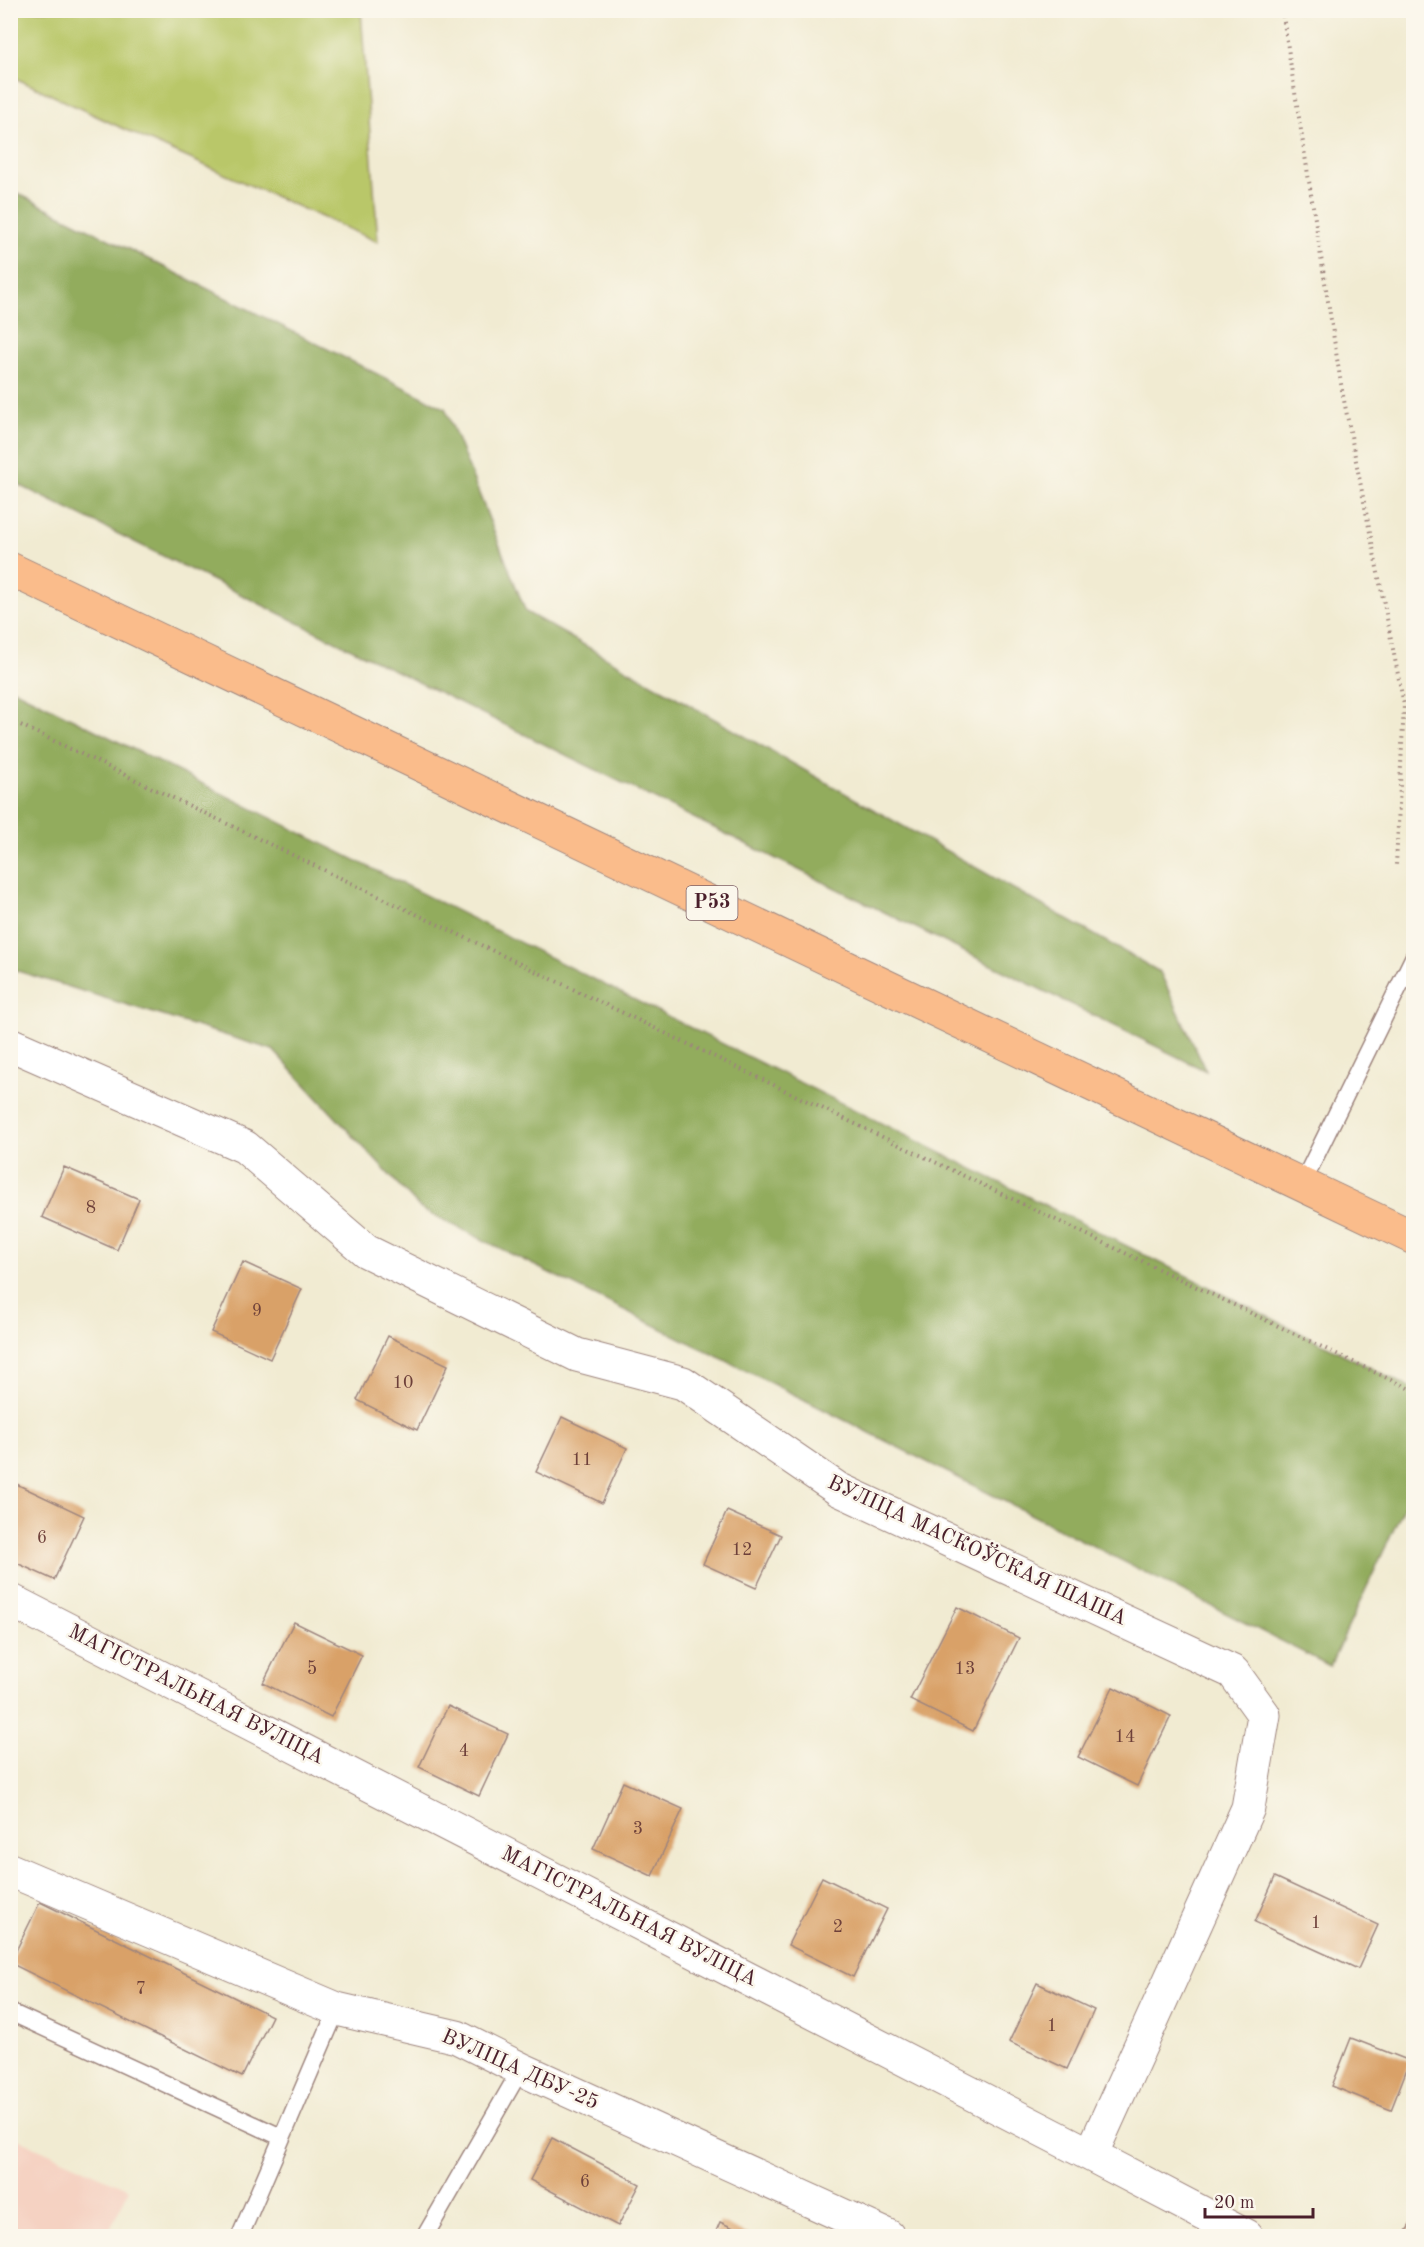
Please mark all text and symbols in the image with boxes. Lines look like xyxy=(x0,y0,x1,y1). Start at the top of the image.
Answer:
road number: Р53 xyxy=(686,886,738,920)
house number: 8 xyxy=(86,1199,96,1217)
house number: 9 xyxy=(252,1302,262,1320)
house number: 10 xyxy=(393,1374,413,1392)
house number: 11 xyxy=(572,1451,592,1469)
street label: ВУЛІЦА МАСКОЎСКАЯ ШАША xyxy=(824,1468,1132,1630)
house number: 6 xyxy=(37,1529,47,1547)
house number: 12 xyxy=(732,1541,752,1559)
street label: МАГІСТРАЛЬНАЯ ВУЛІЦА xyxy=(65,1621,327,1769)
house number: 5 xyxy=(307,1660,317,1678)
house number: 13 xyxy=(955,1660,975,1678)
house number: 14 xyxy=(1115,1728,1135,1746)
house number: 4 xyxy=(459,1742,469,1760)
house number: 3 xyxy=(633,1820,643,1838)
street label: МАГІСТРАЛЬНАЯ ВУЛІЦА xyxy=(498,1843,760,1991)
house number: 1 xyxy=(1311,1914,1321,1932)
house number: 2 xyxy=(833,1918,843,1936)
house number: 7 xyxy=(136,1980,146,1998)
house number: 1 xyxy=(1047,2017,1057,2035)
street label: ВУЛІЦА ДБУ-25 xyxy=(438,2026,602,2114)
house number: 6 xyxy=(580,2173,590,2191)
scale bar xyxy=(1205,2181,1313,2219)
text: 20 m xyxy=(1214,2194,1254,2212)

